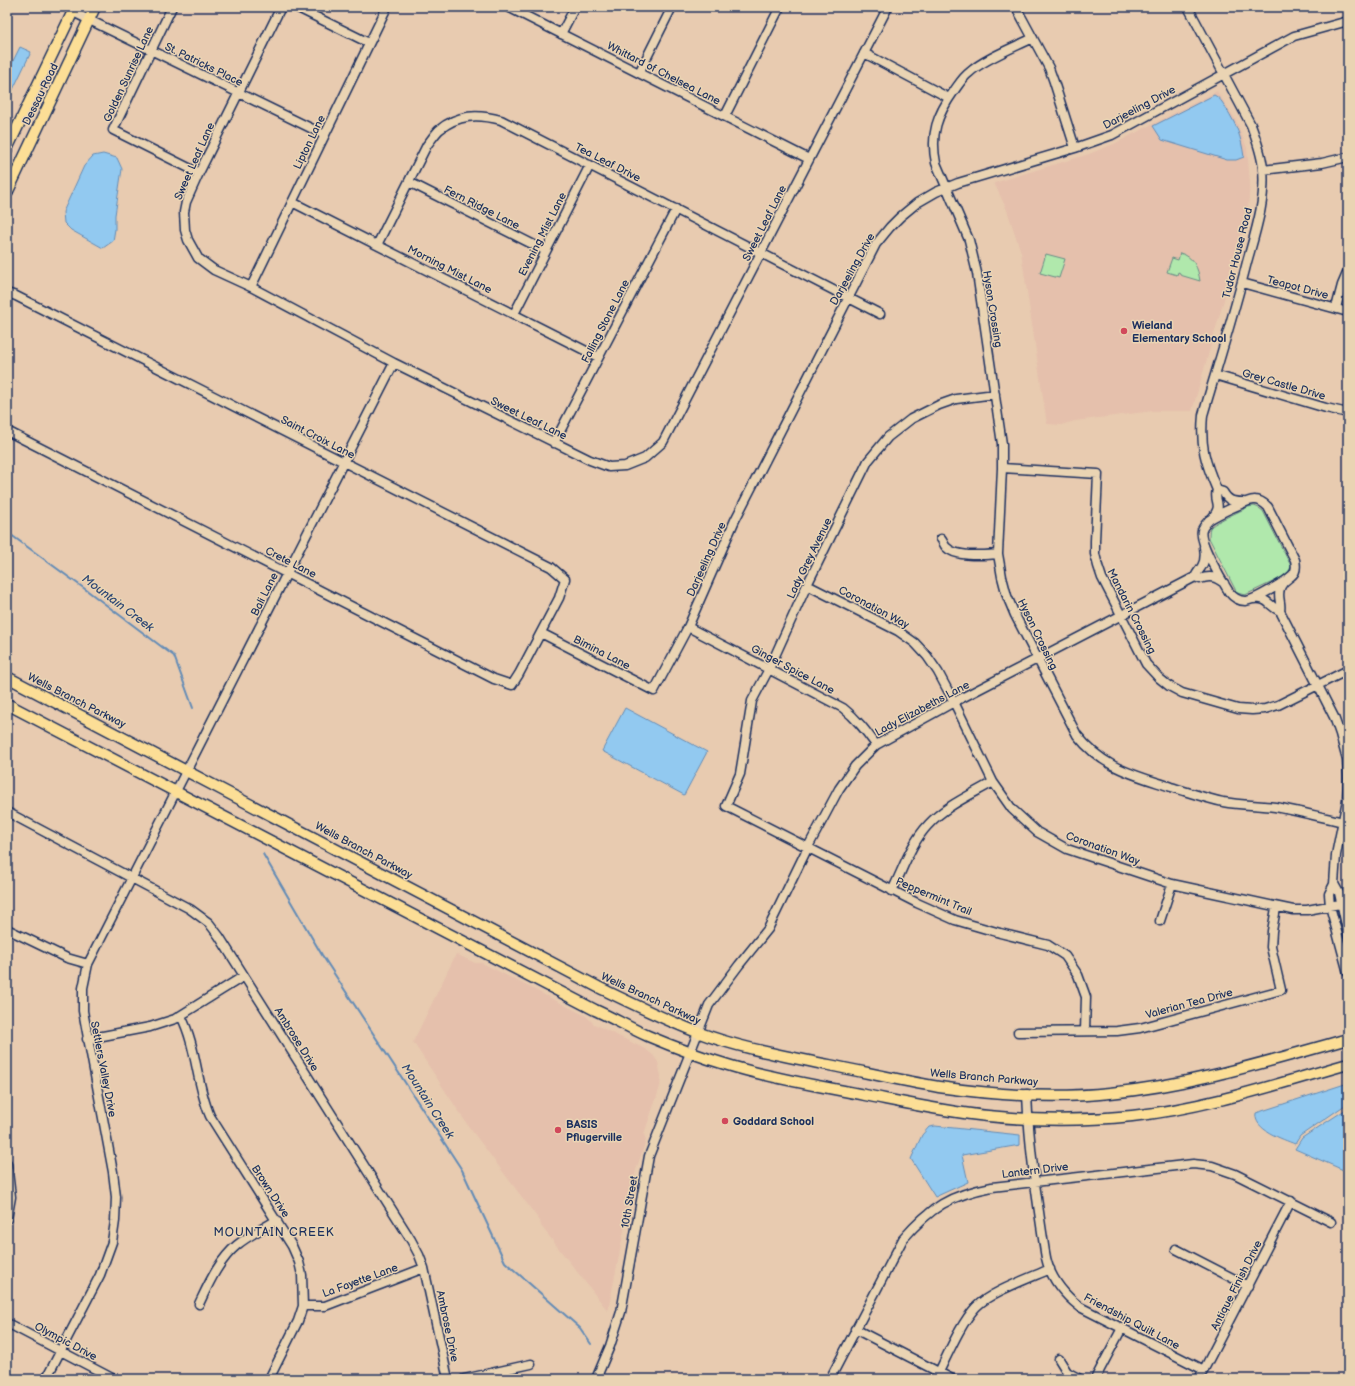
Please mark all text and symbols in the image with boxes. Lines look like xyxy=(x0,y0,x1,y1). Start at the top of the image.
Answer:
street label: Golden Sunrise Lane xyxy=(101,24,157,124)
street label: Whittard of Chelsea Lane xyxy=(605,39,723,108)
street label: St. Patricks Place xyxy=(163,40,245,89)
street label: Dessau Road xyxy=(20,61,61,127)
street label: Darjeeling Drive xyxy=(1101,83,1178,132)
street label: Lipton Lane xyxy=(291,113,328,171)
street label: Sweet Leaf Lane xyxy=(172,120,218,202)
street label: Tea Leaf Drive xyxy=(573,140,643,185)
street label: Fern Ridge Lane xyxy=(442,183,522,232)
street label: Sweet Leaf Lane xyxy=(740,183,789,263)
street label: Evening Mist Lane xyxy=(516,190,569,278)
street label: Tudor House Road xyxy=(1220,206,1255,300)
street label: Darjeeling Drive xyxy=(827,231,878,307)
street label: Morning Mist Lane xyxy=(405,243,494,297)
street label: Hyson Crossing xyxy=(980,270,1005,348)
street label: Teapot Drive xyxy=(1266,273,1330,302)
street label: Falling Stone Lane xyxy=(579,277,632,365)
place label: Wieland Elementary School xyxy=(1132,319,1226,345)
marker: Wieland Elementary School xyxy=(1119,326,1129,336)
street label: Grey Castle Drive xyxy=(1241,366,1328,403)
street label: Sweet Leaf Lane xyxy=(488,394,570,443)
street label: Saint Croix Lane xyxy=(279,413,357,462)
street label: Lady Grey Avenue xyxy=(784,515,835,601)
street label: Darjeeling Drive xyxy=(684,520,729,598)
street label: Crete Lane xyxy=(263,544,319,581)
street label: Mandarin Crossing xyxy=(1104,566,1159,656)
street label: Bali Lane xyxy=(248,570,281,618)
water label: Mountain Creek xyxy=(79,571,158,636)
street label: Coronation Way xyxy=(836,583,911,632)
street label: Hyson Crossing xyxy=(1015,596,1060,672)
street label: Bimina Lane xyxy=(571,633,633,673)
street label: Ginger Spice Lane xyxy=(749,642,837,697)
street label: Wells Branch Parkway xyxy=(26,670,128,731)
street label: Lady Elizabeths Lane xyxy=(873,678,972,739)
street label: Wells Branch Parkway xyxy=(313,819,415,882)
street label: Coronation Way xyxy=(1064,829,1142,868)
street label: Peppermint Trail xyxy=(894,875,974,918)
street label: Wells Branch Parkway xyxy=(599,970,703,1027)
street label: Valerian Tea Drive xyxy=(1144,985,1235,1021)
street label: Ambrose Drive xyxy=(272,1005,322,1074)
street label: Settlers Valley Drive xyxy=(88,1020,119,1119)
water label: Mountain Creek xyxy=(398,1061,458,1142)
street label: Wells Branch Parkway xyxy=(929,1066,1039,1089)
place label: Goddard School xyxy=(733,1115,814,1128)
marker: Goddard School xyxy=(720,1116,730,1126)
place label: BASIS Pflugerville xyxy=(566,1118,622,1144)
marker: BASIS Pflugerville xyxy=(553,1125,563,1135)
street label: Lantern Drive xyxy=(1001,1160,1070,1181)
street label: Brown Drive xyxy=(249,1163,293,1220)
street label: 10th Street xyxy=(618,1174,641,1229)
district label: MOUNTAIN CREEK xyxy=(213,1225,335,1240)
street label: Antique Finish Drive xyxy=(1208,1238,1265,1332)
street label: La Fayette Lane xyxy=(321,1261,400,1300)
street label: Ambrose Drive xyxy=(434,1289,462,1364)
street label: Friendship Quilt Lane xyxy=(1082,1291,1182,1352)
street label: Olympic Drive xyxy=(32,1320,99,1363)

